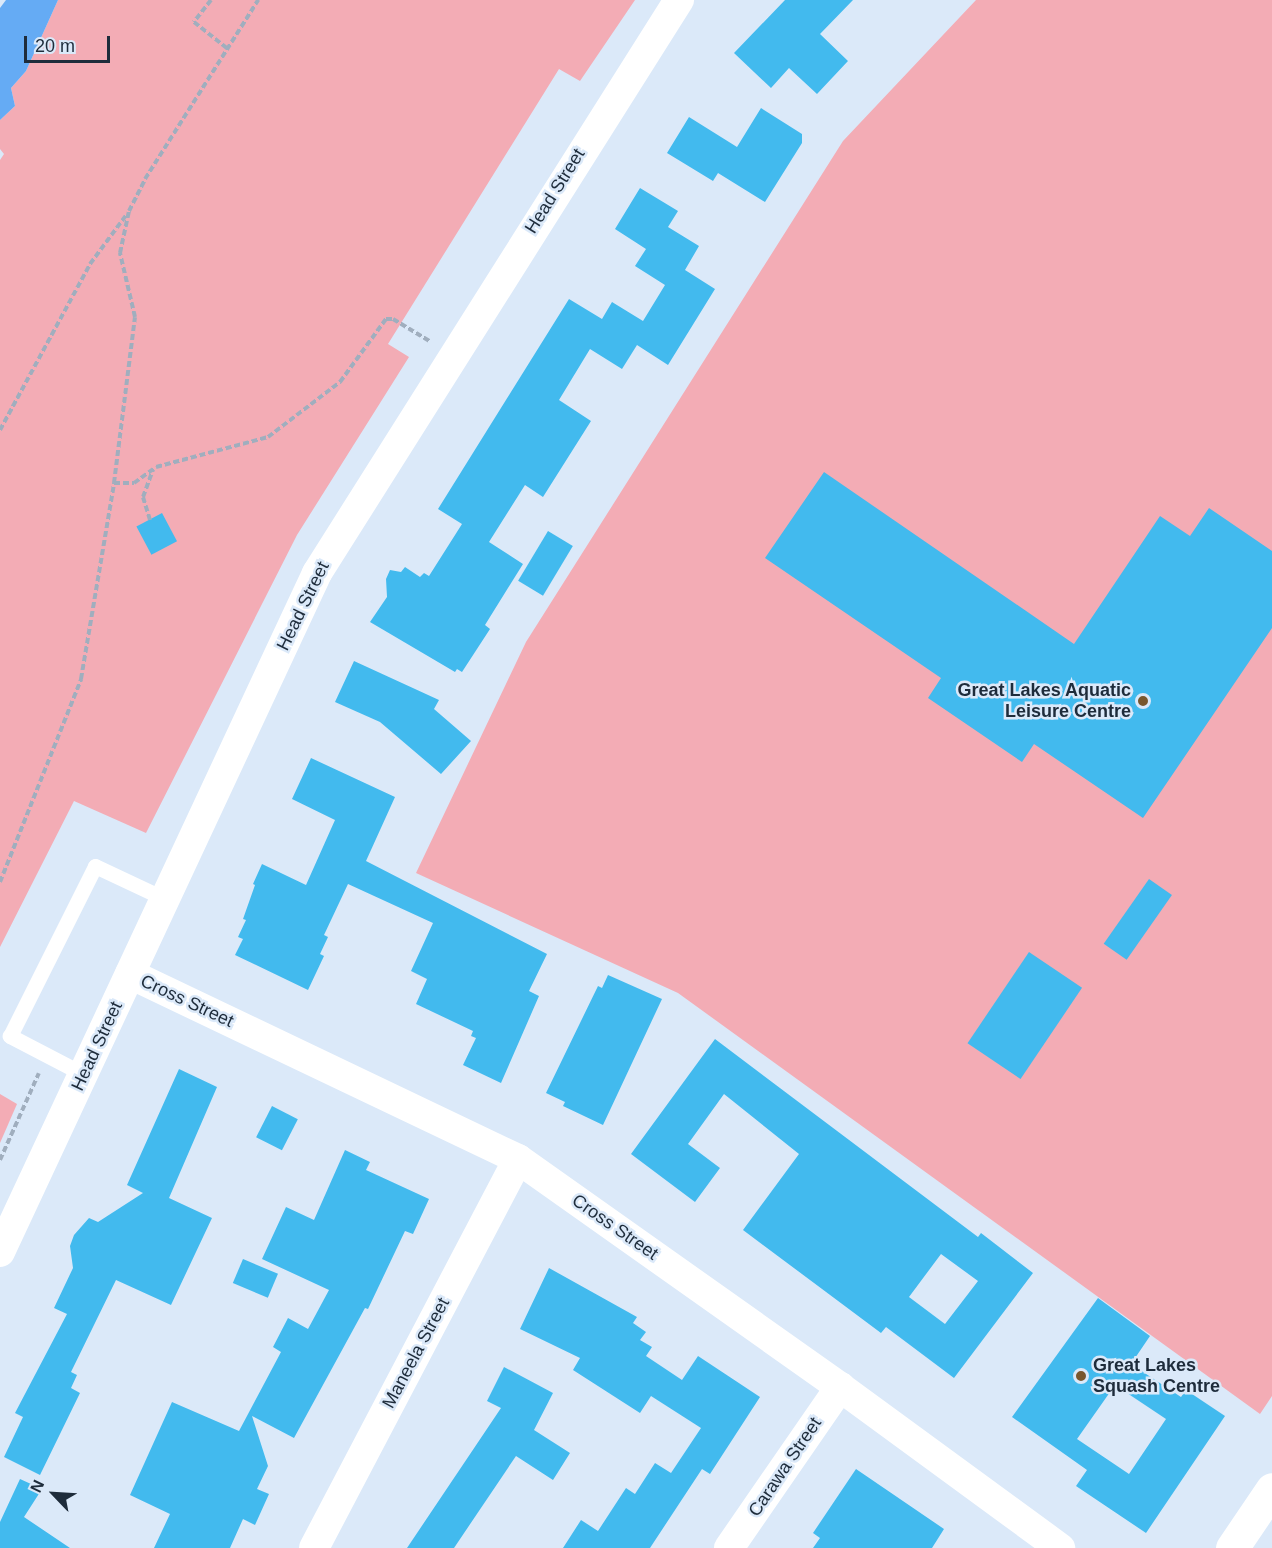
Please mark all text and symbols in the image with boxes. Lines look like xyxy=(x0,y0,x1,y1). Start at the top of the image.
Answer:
scale bar xyxy=(27,24,112,62)
text: 20 m xyxy=(35,36,75,56)
street label: Head Street xyxy=(520,145,590,237)
street label: Head Street xyxy=(272,558,334,654)
place label: Great Lakes Aquatic Leisure Centre xyxy=(957,680,1131,722)
marker: Great Lakes Aquatic Leisure Centre xyxy=(1136,694,1150,708)
street label: Cross Street xyxy=(137,970,237,1032)
street label: Head Street xyxy=(67,998,127,1094)
street label: Cross Street xyxy=(568,1189,662,1265)
street label: Maneela Street xyxy=(378,1294,454,1412)
place label: Great Lakes Squash Centre xyxy=(1093,1355,1220,1398)
marker: Great Lakes Squash Centre xyxy=(1074,1369,1088,1383)
street label: Carawa Street xyxy=(744,1413,826,1521)
north arrow xyxy=(24,1464,84,1524)
text: N xyxy=(27,1477,47,1495)

